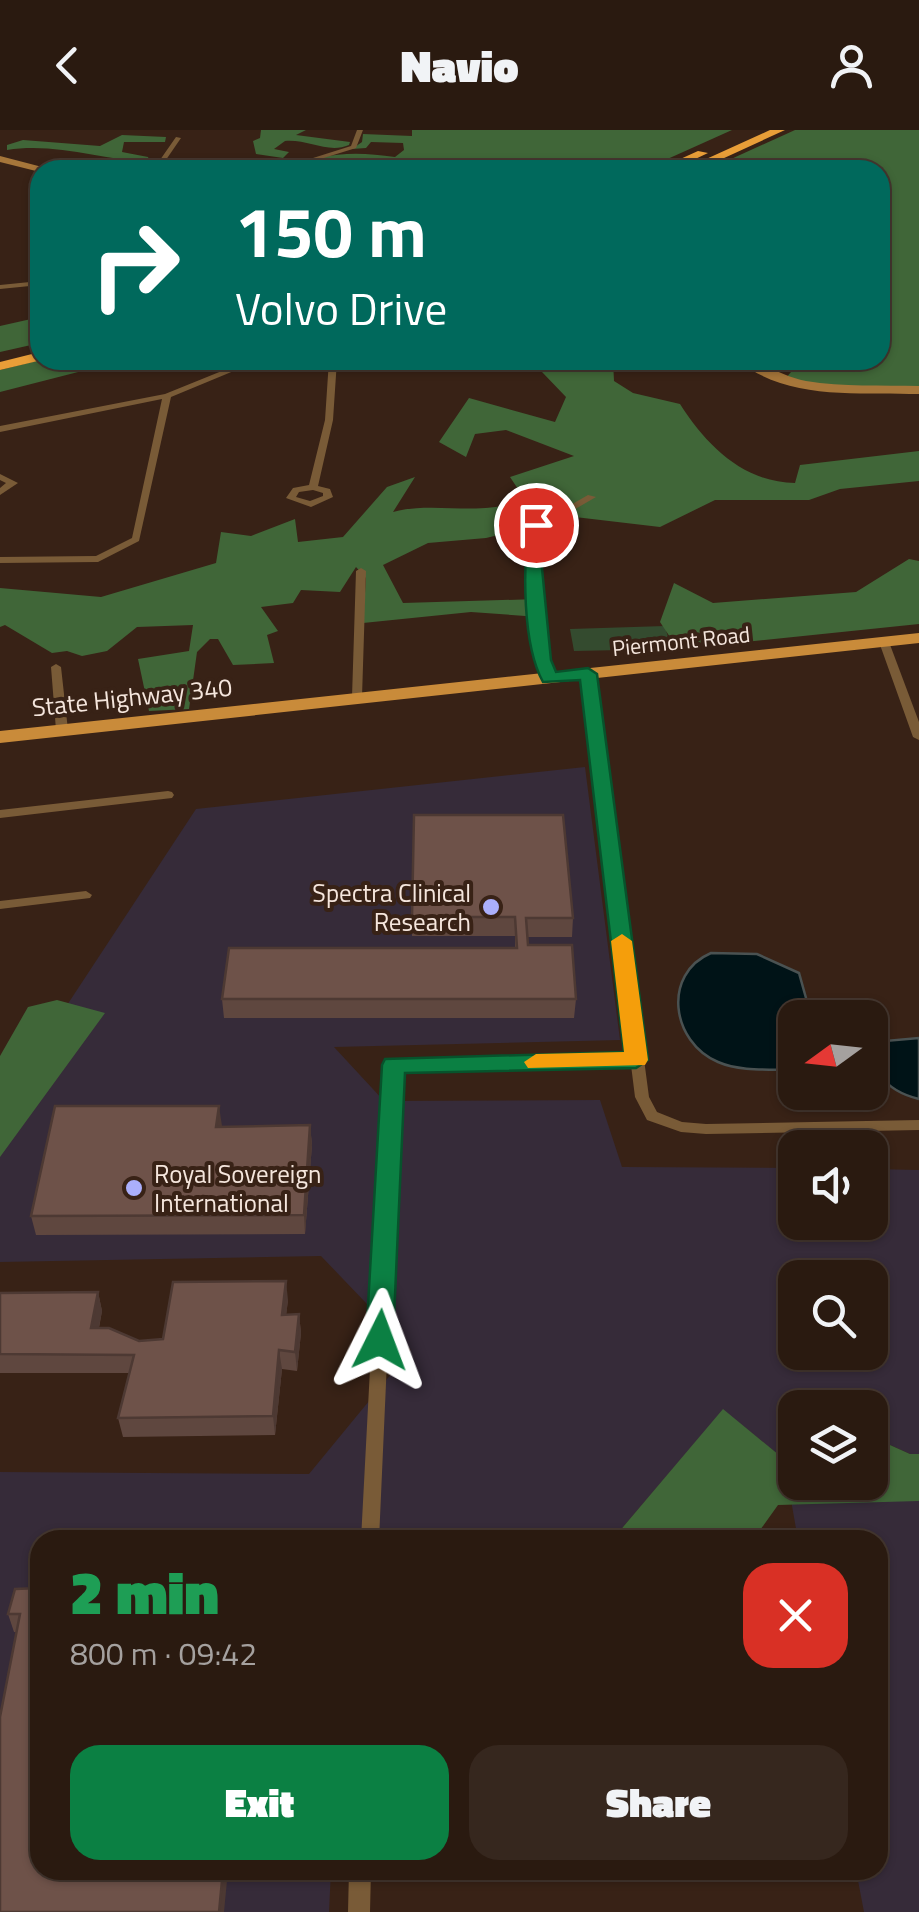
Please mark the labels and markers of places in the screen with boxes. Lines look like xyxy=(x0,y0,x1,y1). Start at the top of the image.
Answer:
pin xyxy=(494,483,579,568)
place label: Spectra Clinical Research xyxy=(312,874,471,941)
marker: Spectra Clinical Research xyxy=(480,896,502,918)
place label: Royal Sovereign International xyxy=(154,1155,322,1222)
marker: Royal Sovereign International xyxy=(123,1177,145,1199)

